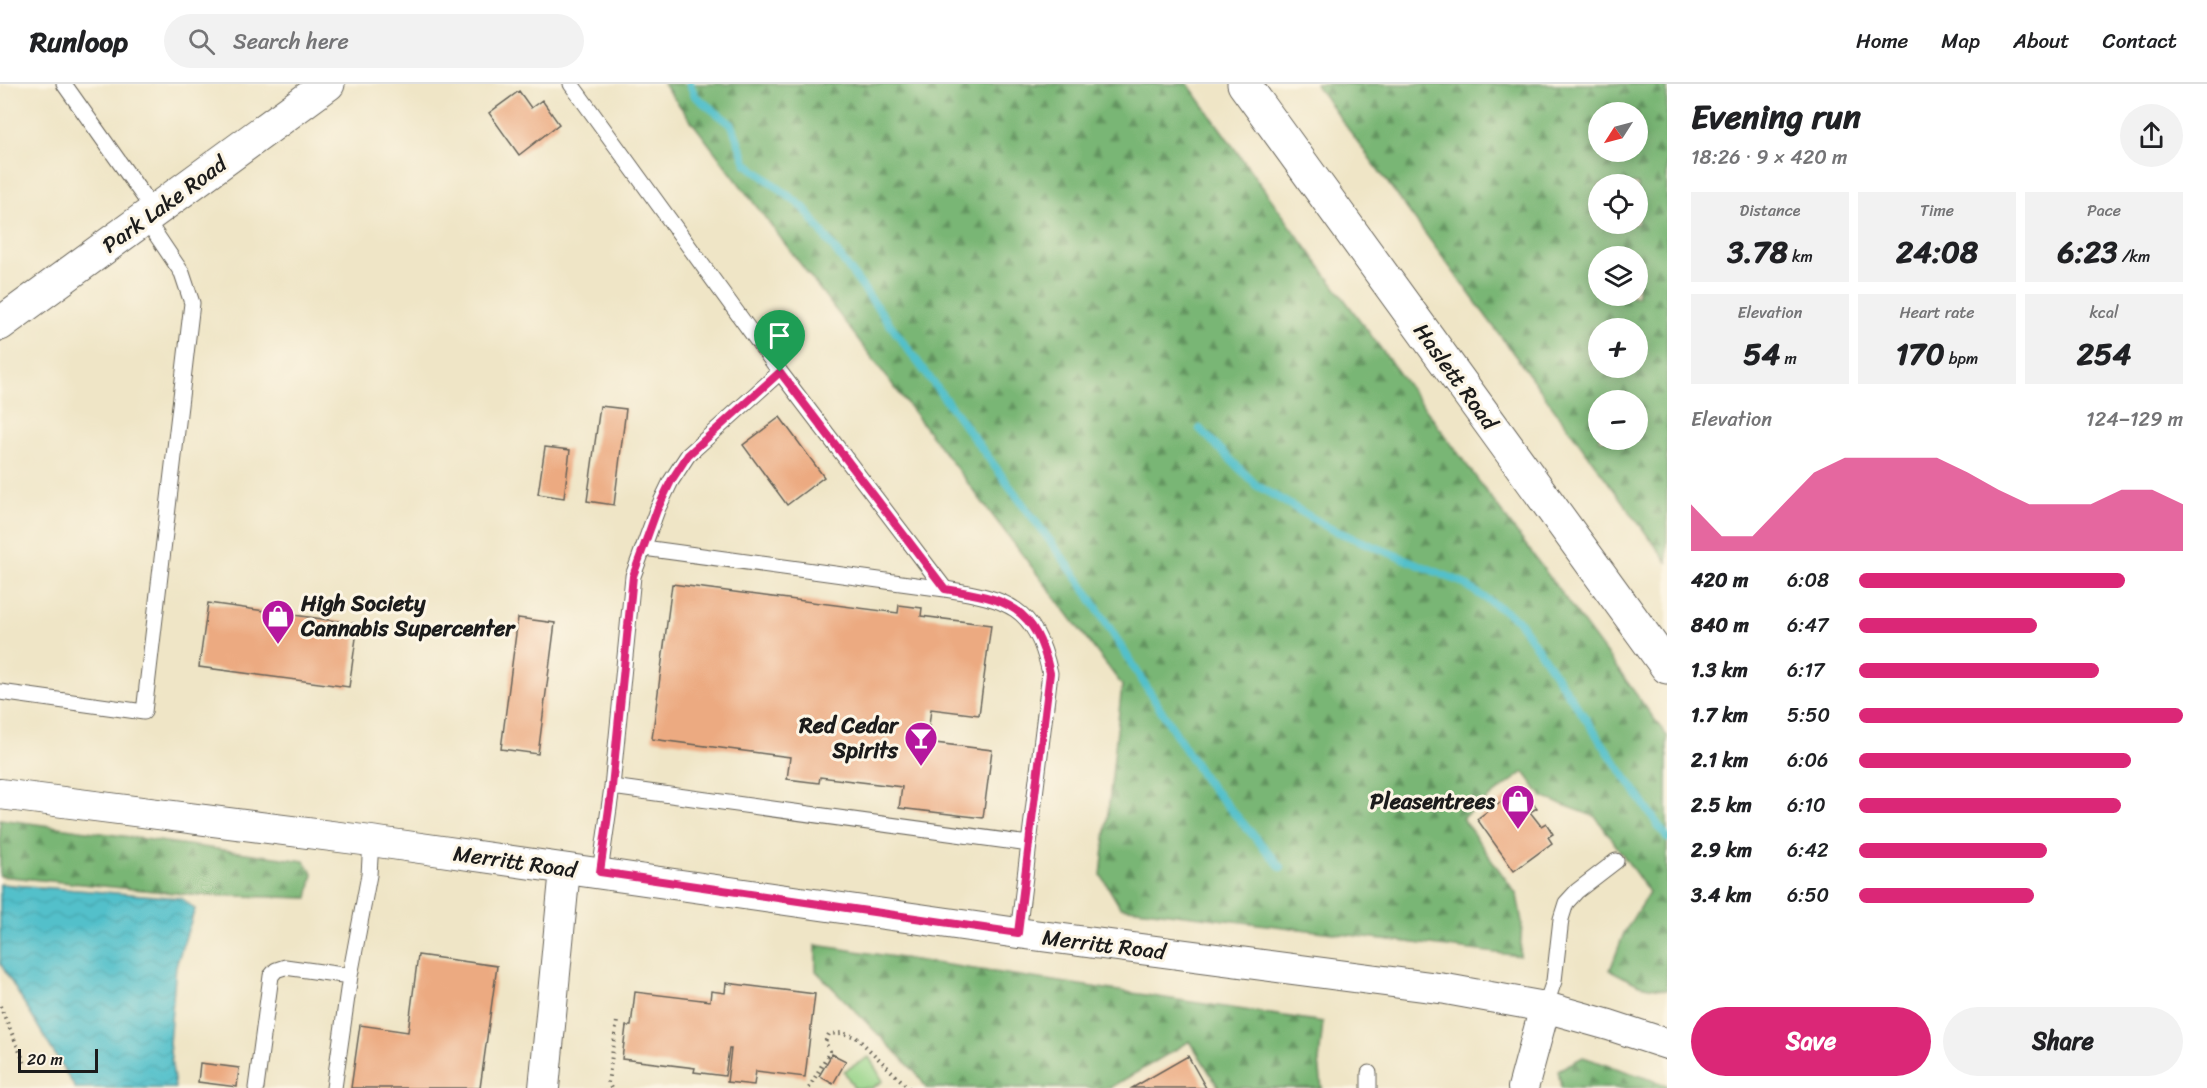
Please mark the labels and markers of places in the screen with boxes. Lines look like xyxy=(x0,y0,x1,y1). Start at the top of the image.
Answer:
pin xyxy=(754,310,805,372)
place label: High Society Cannabis Supercenter xyxy=(300,584,516,648)
shop icon: High Society Cannabis Supercenter xyxy=(260,598,296,645)
place label: Red Cedar Spirits xyxy=(798,706,900,770)
bar icon: Red Cedar Spirits xyxy=(903,720,939,767)
place label: Pleasentrees xyxy=(1370,782,1496,821)
shop icon: Pleasentrees xyxy=(1500,783,1536,830)

